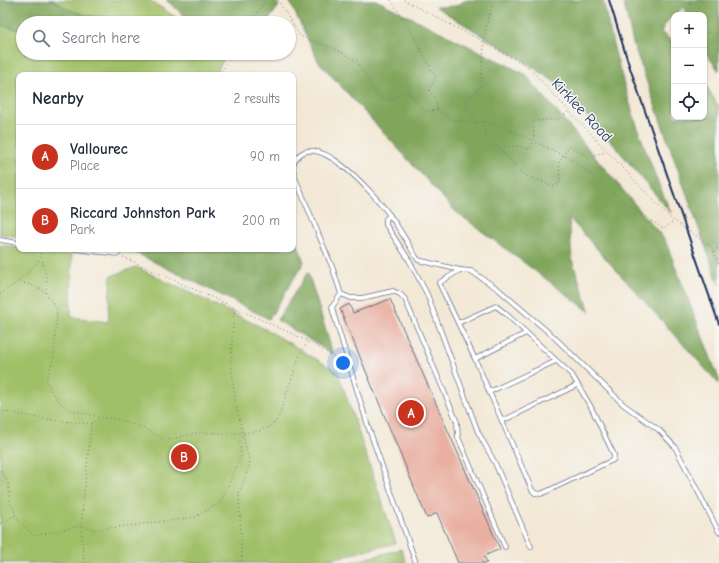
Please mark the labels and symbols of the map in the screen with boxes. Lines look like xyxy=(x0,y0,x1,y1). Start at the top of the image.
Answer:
street label: Kirklee Road xyxy=(548,74,616,146)
your location xyxy=(333,353,353,373)
pin: A xyxy=(398,398,424,428)
pin: B xyxy=(171,442,197,472)

